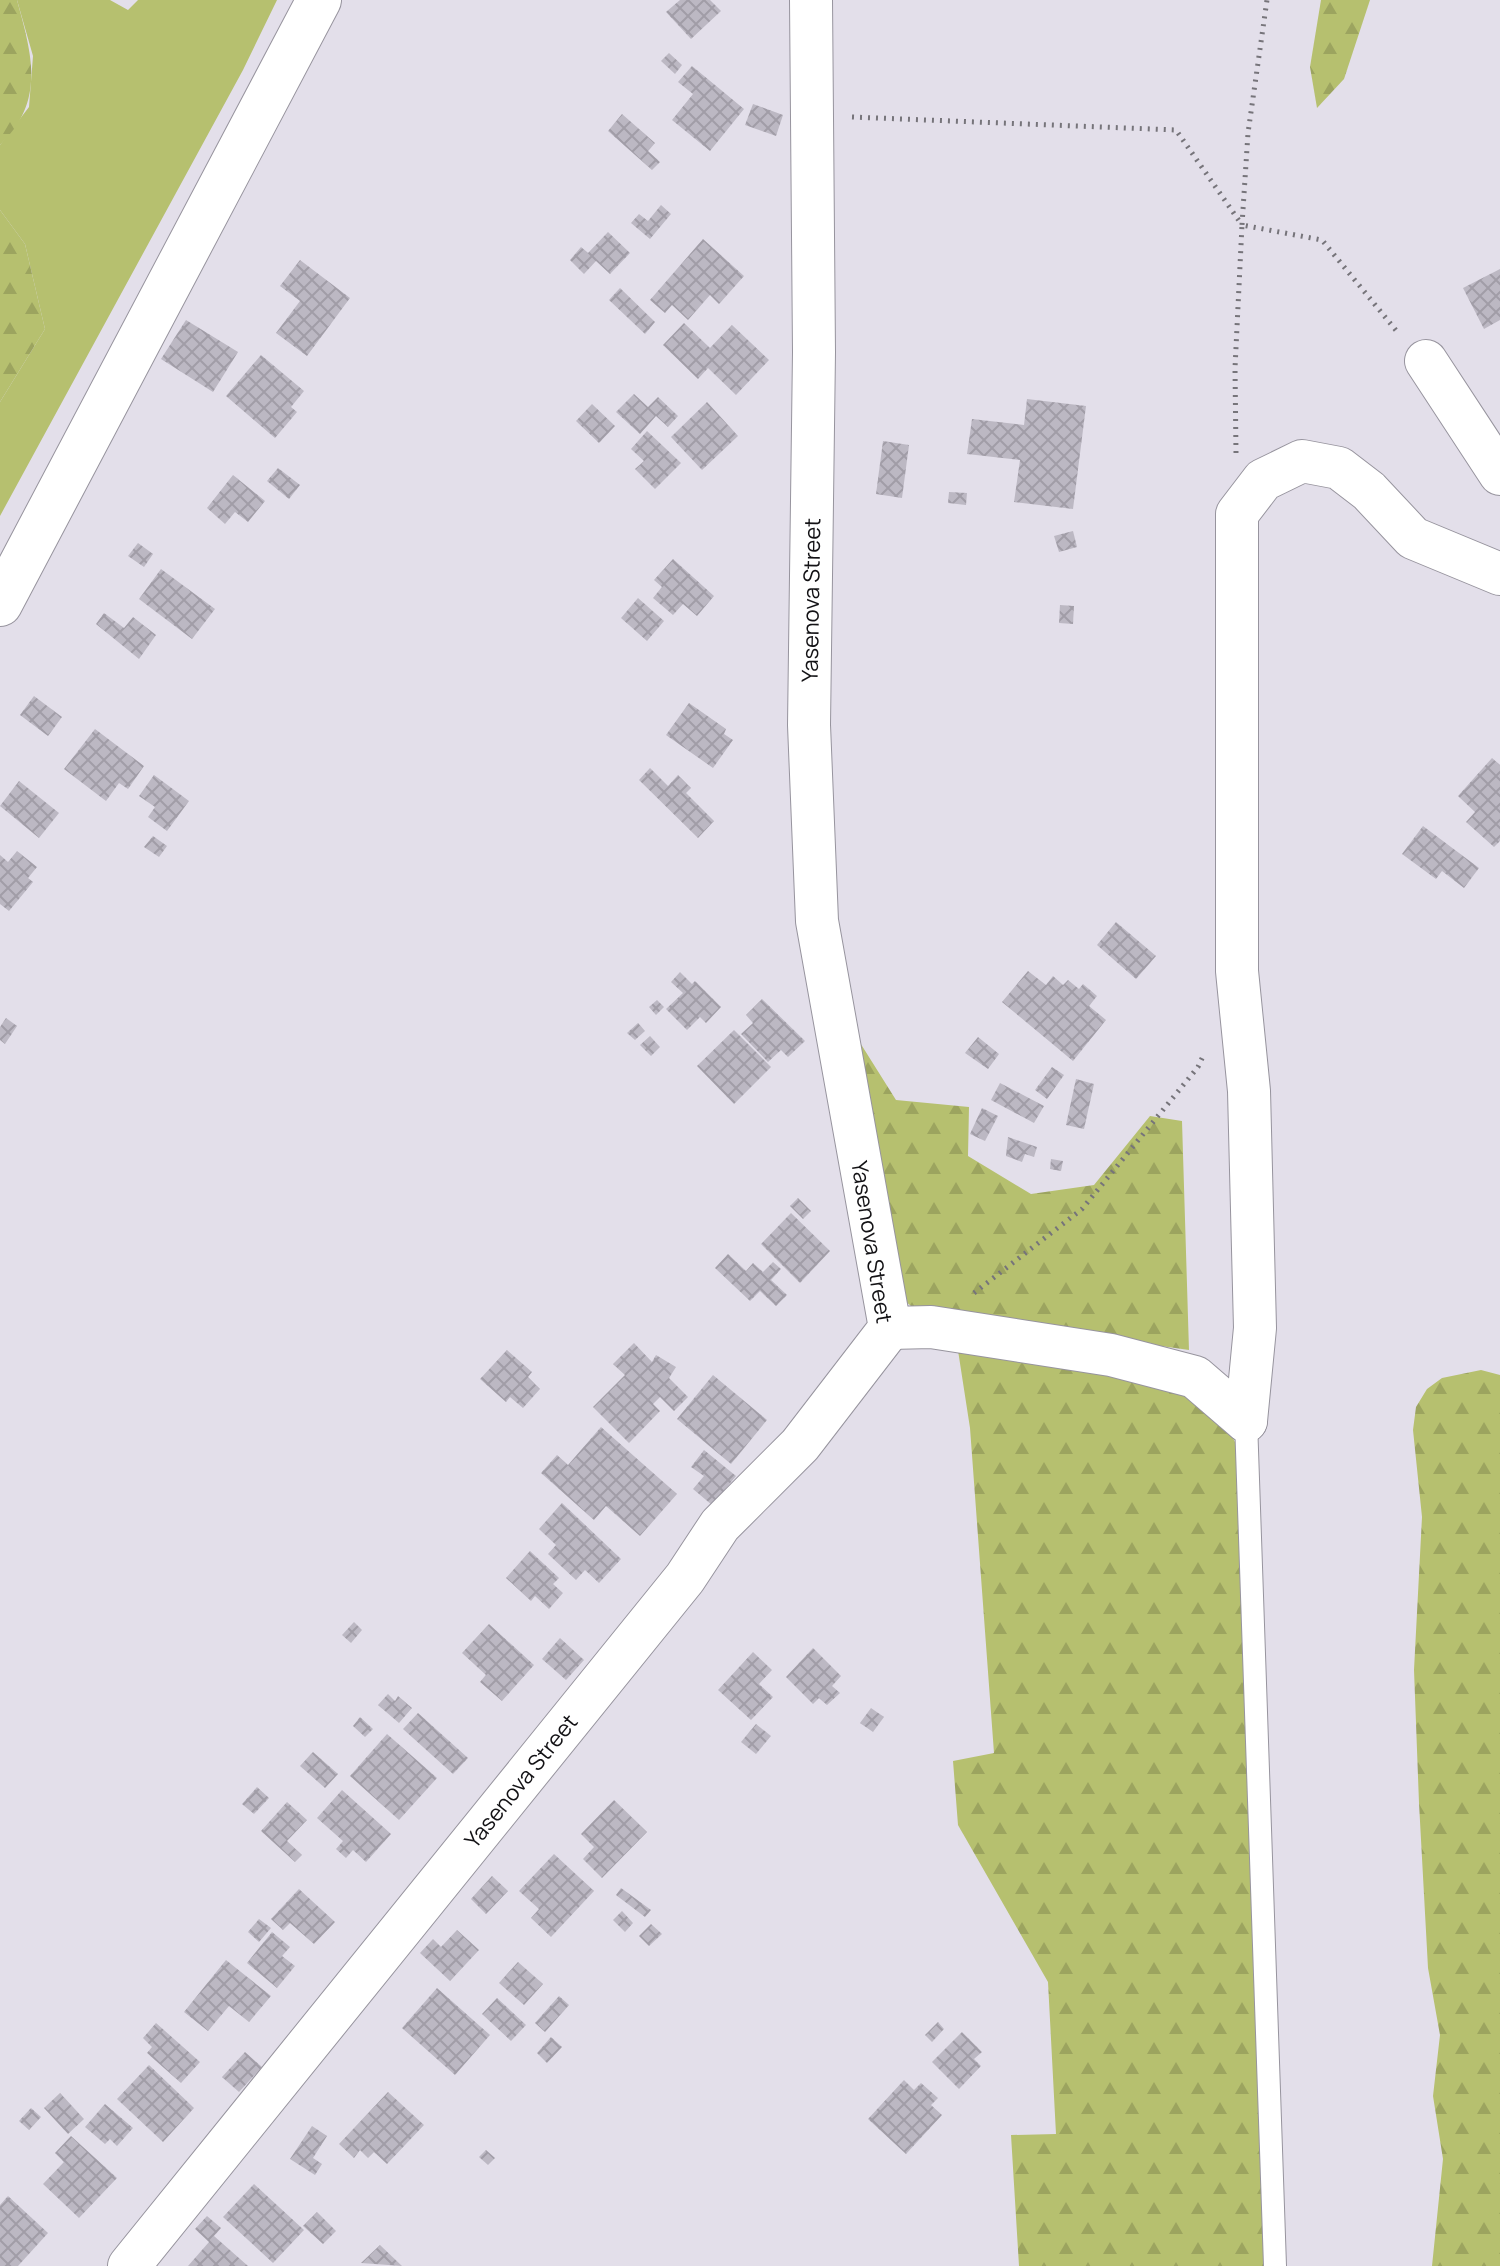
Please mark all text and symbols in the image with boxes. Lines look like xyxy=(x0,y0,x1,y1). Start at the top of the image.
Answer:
street label: Yasenova Street xyxy=(795,518,827,682)
street label: Yasenova Street xyxy=(844,1159,900,1326)
street label: Yasenova Street xyxy=(458,1708,584,1854)

